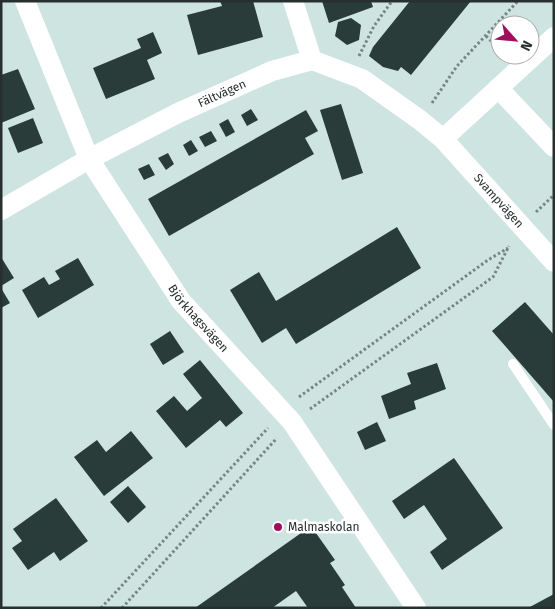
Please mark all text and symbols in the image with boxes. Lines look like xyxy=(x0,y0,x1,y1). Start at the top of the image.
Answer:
north arrow xyxy=(490,15,540,65)
text: N xyxy=(516,38,536,54)
street label: Fältvägen xyxy=(196,77,248,110)
street label: Svampvägen xyxy=(471,171,527,231)
street label: Björkhagsvägen xyxy=(165,282,231,355)
place label: Malmaskolan xyxy=(288,520,360,534)
marker: Malmaskolan xyxy=(272,521,284,533)

